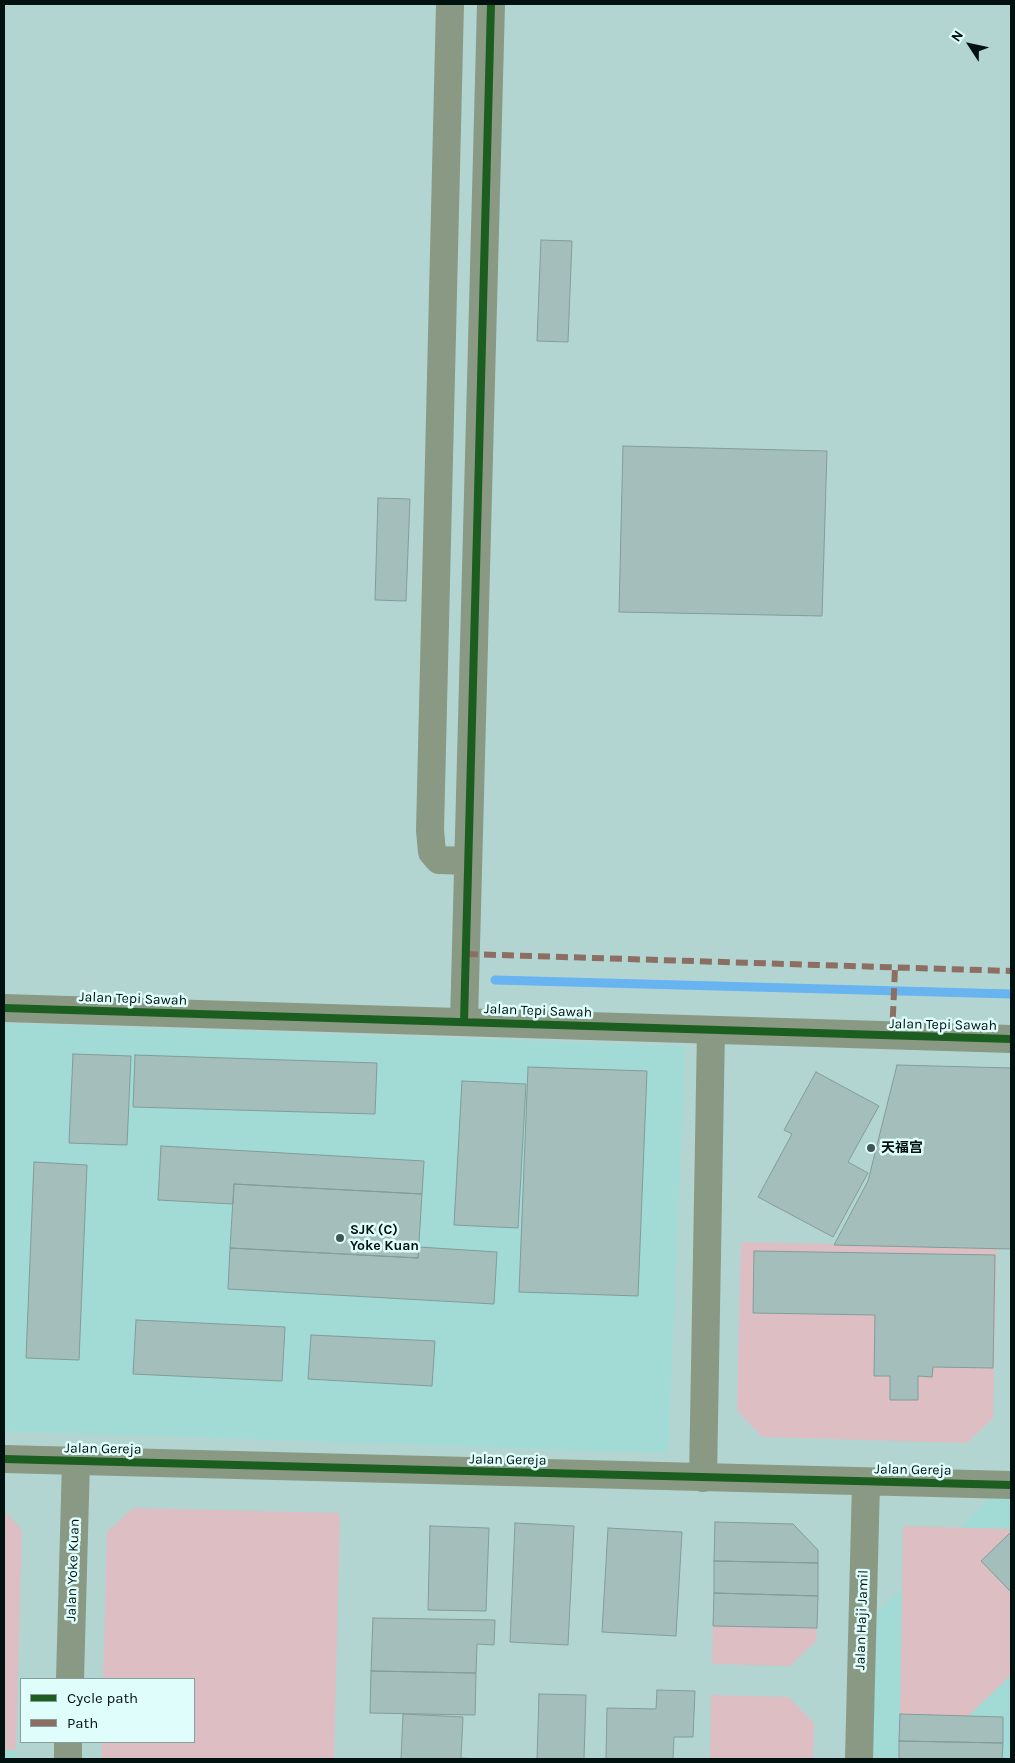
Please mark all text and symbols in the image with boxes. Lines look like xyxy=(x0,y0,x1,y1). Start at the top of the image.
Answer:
north arrow xyxy=(945,20,995,70)
text: N xyxy=(947,27,967,45)
street label: Jalan Tepi Sawah xyxy=(79,989,187,1009)
street label: Jalan Tepi Sawah xyxy=(484,1001,592,1021)
street label: Jalan Tepi Sawah xyxy=(889,1016,997,1034)
place label: 天福宫 xyxy=(881,1140,923,1156)
marker: 天福宫 xyxy=(865,1142,877,1154)
place label: SJK (C) Yoke Kuan xyxy=(350,1222,419,1254)
marker: SJK (C) Yoke Kuan xyxy=(334,1232,346,1244)
street label: Jalan Gereja xyxy=(64,1440,142,1458)
street label: Jalan Gereja xyxy=(469,1451,547,1469)
street label: Jalan Gereja xyxy=(874,1461,952,1479)
street label: Jalan Yoke Kuan xyxy=(63,1518,83,1622)
street label: Jalan Haji Jamil xyxy=(852,1570,872,1670)
legend xyxy=(20,1678,195,1743)
text: Cycle path xyxy=(67,1689,138,1707)
text: Path xyxy=(67,1714,98,1732)

